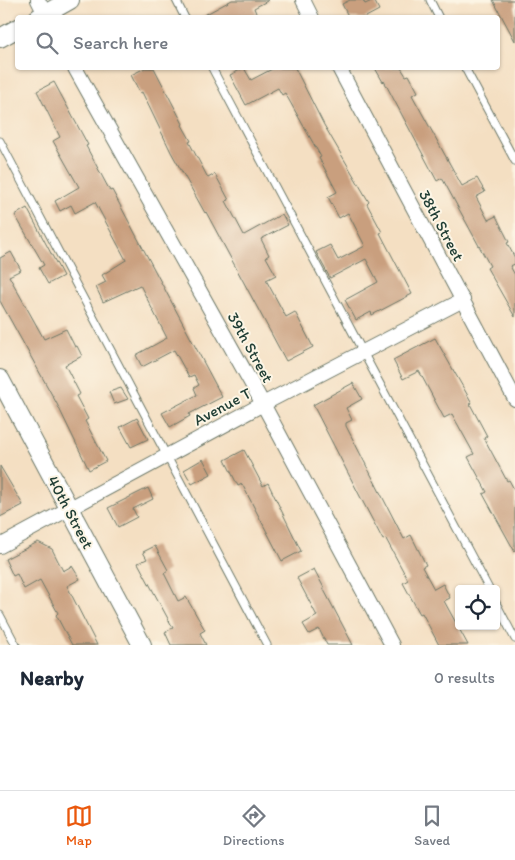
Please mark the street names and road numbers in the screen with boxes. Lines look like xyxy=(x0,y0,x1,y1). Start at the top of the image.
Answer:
street label: 38th Street xyxy=(415,186,468,264)
street label: 39th Street xyxy=(223,309,278,386)
street label: Avenue T xyxy=(190,383,254,430)
street label: 40th Street xyxy=(43,473,98,552)

